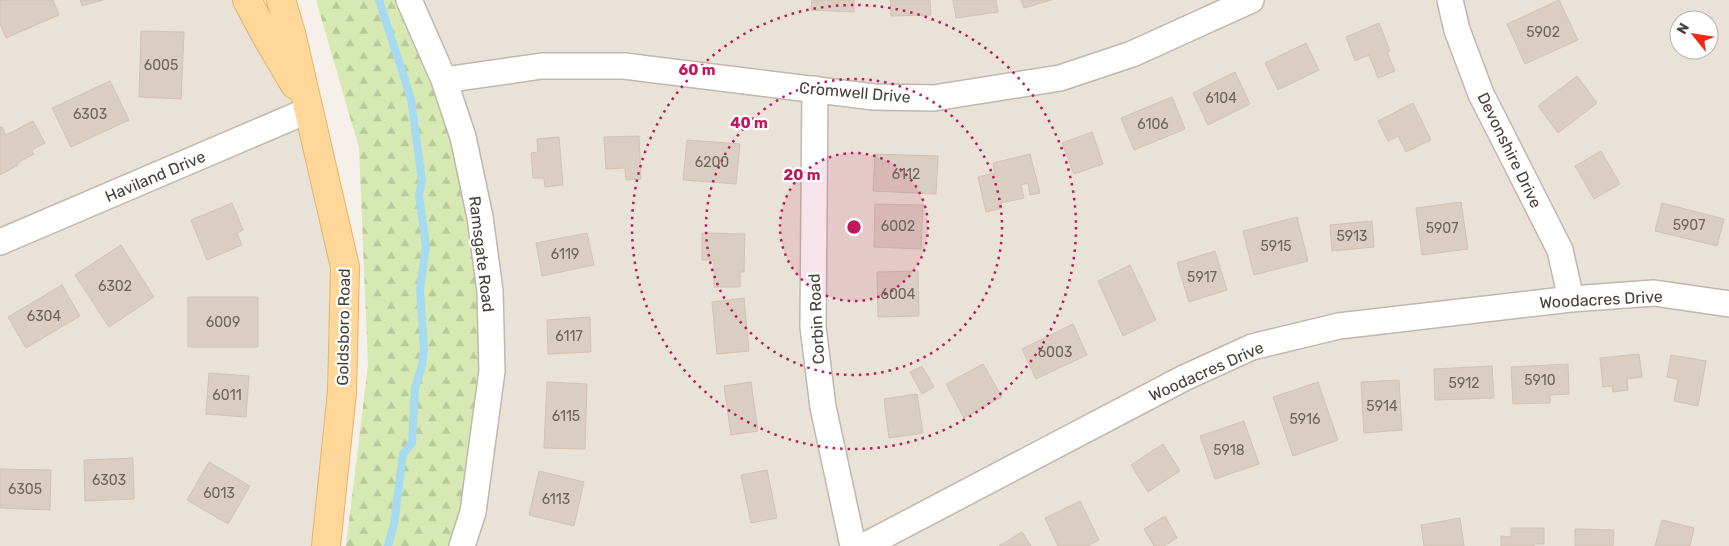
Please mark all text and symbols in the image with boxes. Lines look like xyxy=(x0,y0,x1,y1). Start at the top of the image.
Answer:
north arrow xyxy=(1669,10,1719,60)
text: N xyxy=(1673,20,1693,37)
house number: 5902 xyxy=(1526,24,1560,41)
house number: 6005 xyxy=(144,57,178,74)
text: 60 m xyxy=(679,61,715,79)
street label: Cromwell Drive xyxy=(799,78,911,107)
street label: Devonshire Drive xyxy=(1473,89,1546,211)
house number: 6104 xyxy=(1205,90,1237,107)
house number: 6303 xyxy=(73,106,107,123)
text: 40 m xyxy=(730,114,768,132)
house number: 6106 xyxy=(1137,116,1169,133)
street label: Haviland Drive xyxy=(102,147,208,206)
house number: 6200 xyxy=(695,154,729,171)
text: 20 m xyxy=(784,166,820,184)
house number: 6112 xyxy=(892,166,920,183)
street label: Ramsgate Road xyxy=(465,195,498,313)
house number: 5907 xyxy=(1673,217,1705,234)
centre of rings xyxy=(845,218,863,236)
house number: 6002 xyxy=(881,218,915,235)
house number: 5907 xyxy=(1426,220,1458,237)
house number: 5913 xyxy=(1336,228,1368,245)
house number: 5915 xyxy=(1261,238,1291,255)
house number: 6119 xyxy=(551,246,579,263)
street label: Goldsboro Road xyxy=(333,268,354,386)
house number: 5917 xyxy=(1187,269,1217,286)
street label: Corbin Road xyxy=(805,273,828,365)
house number: 6302 xyxy=(98,278,132,295)
house number: 6004 xyxy=(881,286,916,303)
street label: Woodacres Drive xyxy=(1539,287,1663,312)
house number: 6304 xyxy=(27,308,62,325)
house number: 6009 xyxy=(206,314,240,331)
house number: 6117 xyxy=(555,328,583,345)
street label: Woodacres Drive xyxy=(1146,338,1267,405)
house number: 6003 xyxy=(1038,344,1072,361)
house number: 5910 xyxy=(1524,372,1556,389)
house number: 5912 xyxy=(1449,375,1479,392)
house number: 6011 xyxy=(212,387,242,404)
house number: 5914 xyxy=(1366,398,1398,415)
house number: 6115 xyxy=(552,408,580,425)
house number: 5916 xyxy=(1289,411,1321,428)
house number: 5918 xyxy=(1213,442,1245,459)
house number: 6303 xyxy=(92,472,126,489)
house number: 6305 xyxy=(8,481,42,498)
house number: 6013 xyxy=(203,485,235,502)
house number: 6113 xyxy=(542,491,570,508)

